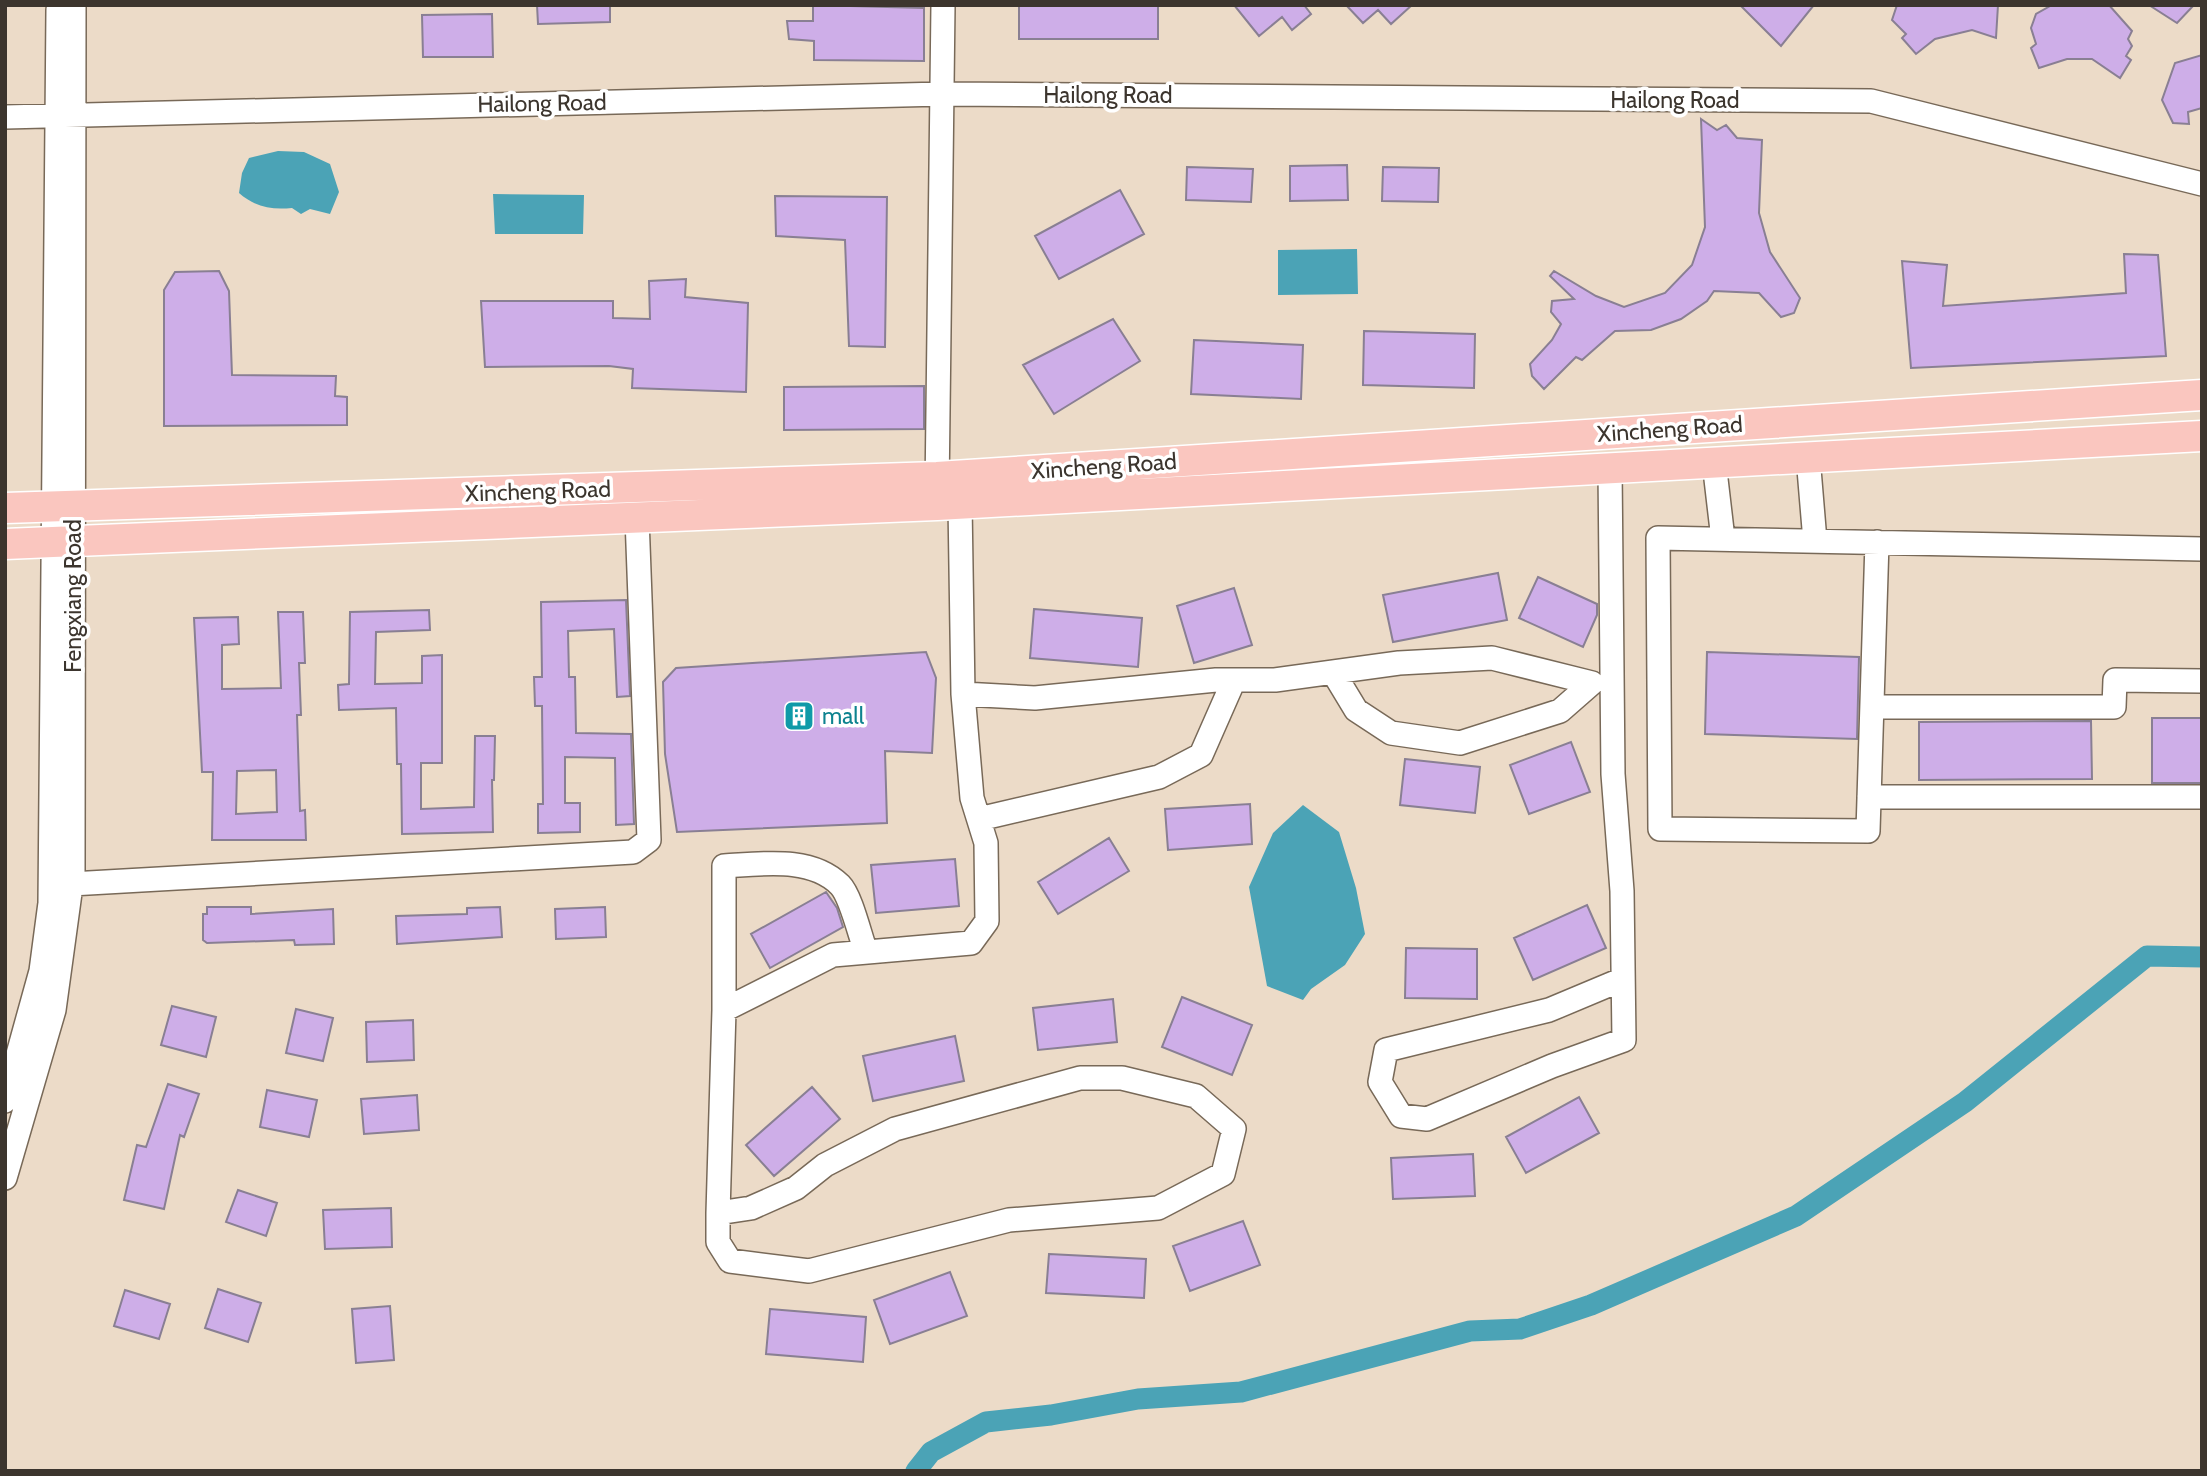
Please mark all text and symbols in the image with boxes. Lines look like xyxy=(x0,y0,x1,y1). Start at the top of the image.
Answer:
street label: Hailong Road xyxy=(1043,81,1173,109)
street label: Hailong Road xyxy=(1610,86,1740,114)
street label: Hailong Road xyxy=(477,88,607,118)
street label: Xincheng Road xyxy=(1596,410,1744,448)
street label: Xincheng Road xyxy=(1030,447,1178,485)
street label: Xincheng Road xyxy=(465,474,611,508)
street label: Fengxiang Road xyxy=(59,519,87,673)
building icon: mall xyxy=(782,699,816,733)
place label: mall xyxy=(822,702,865,730)

